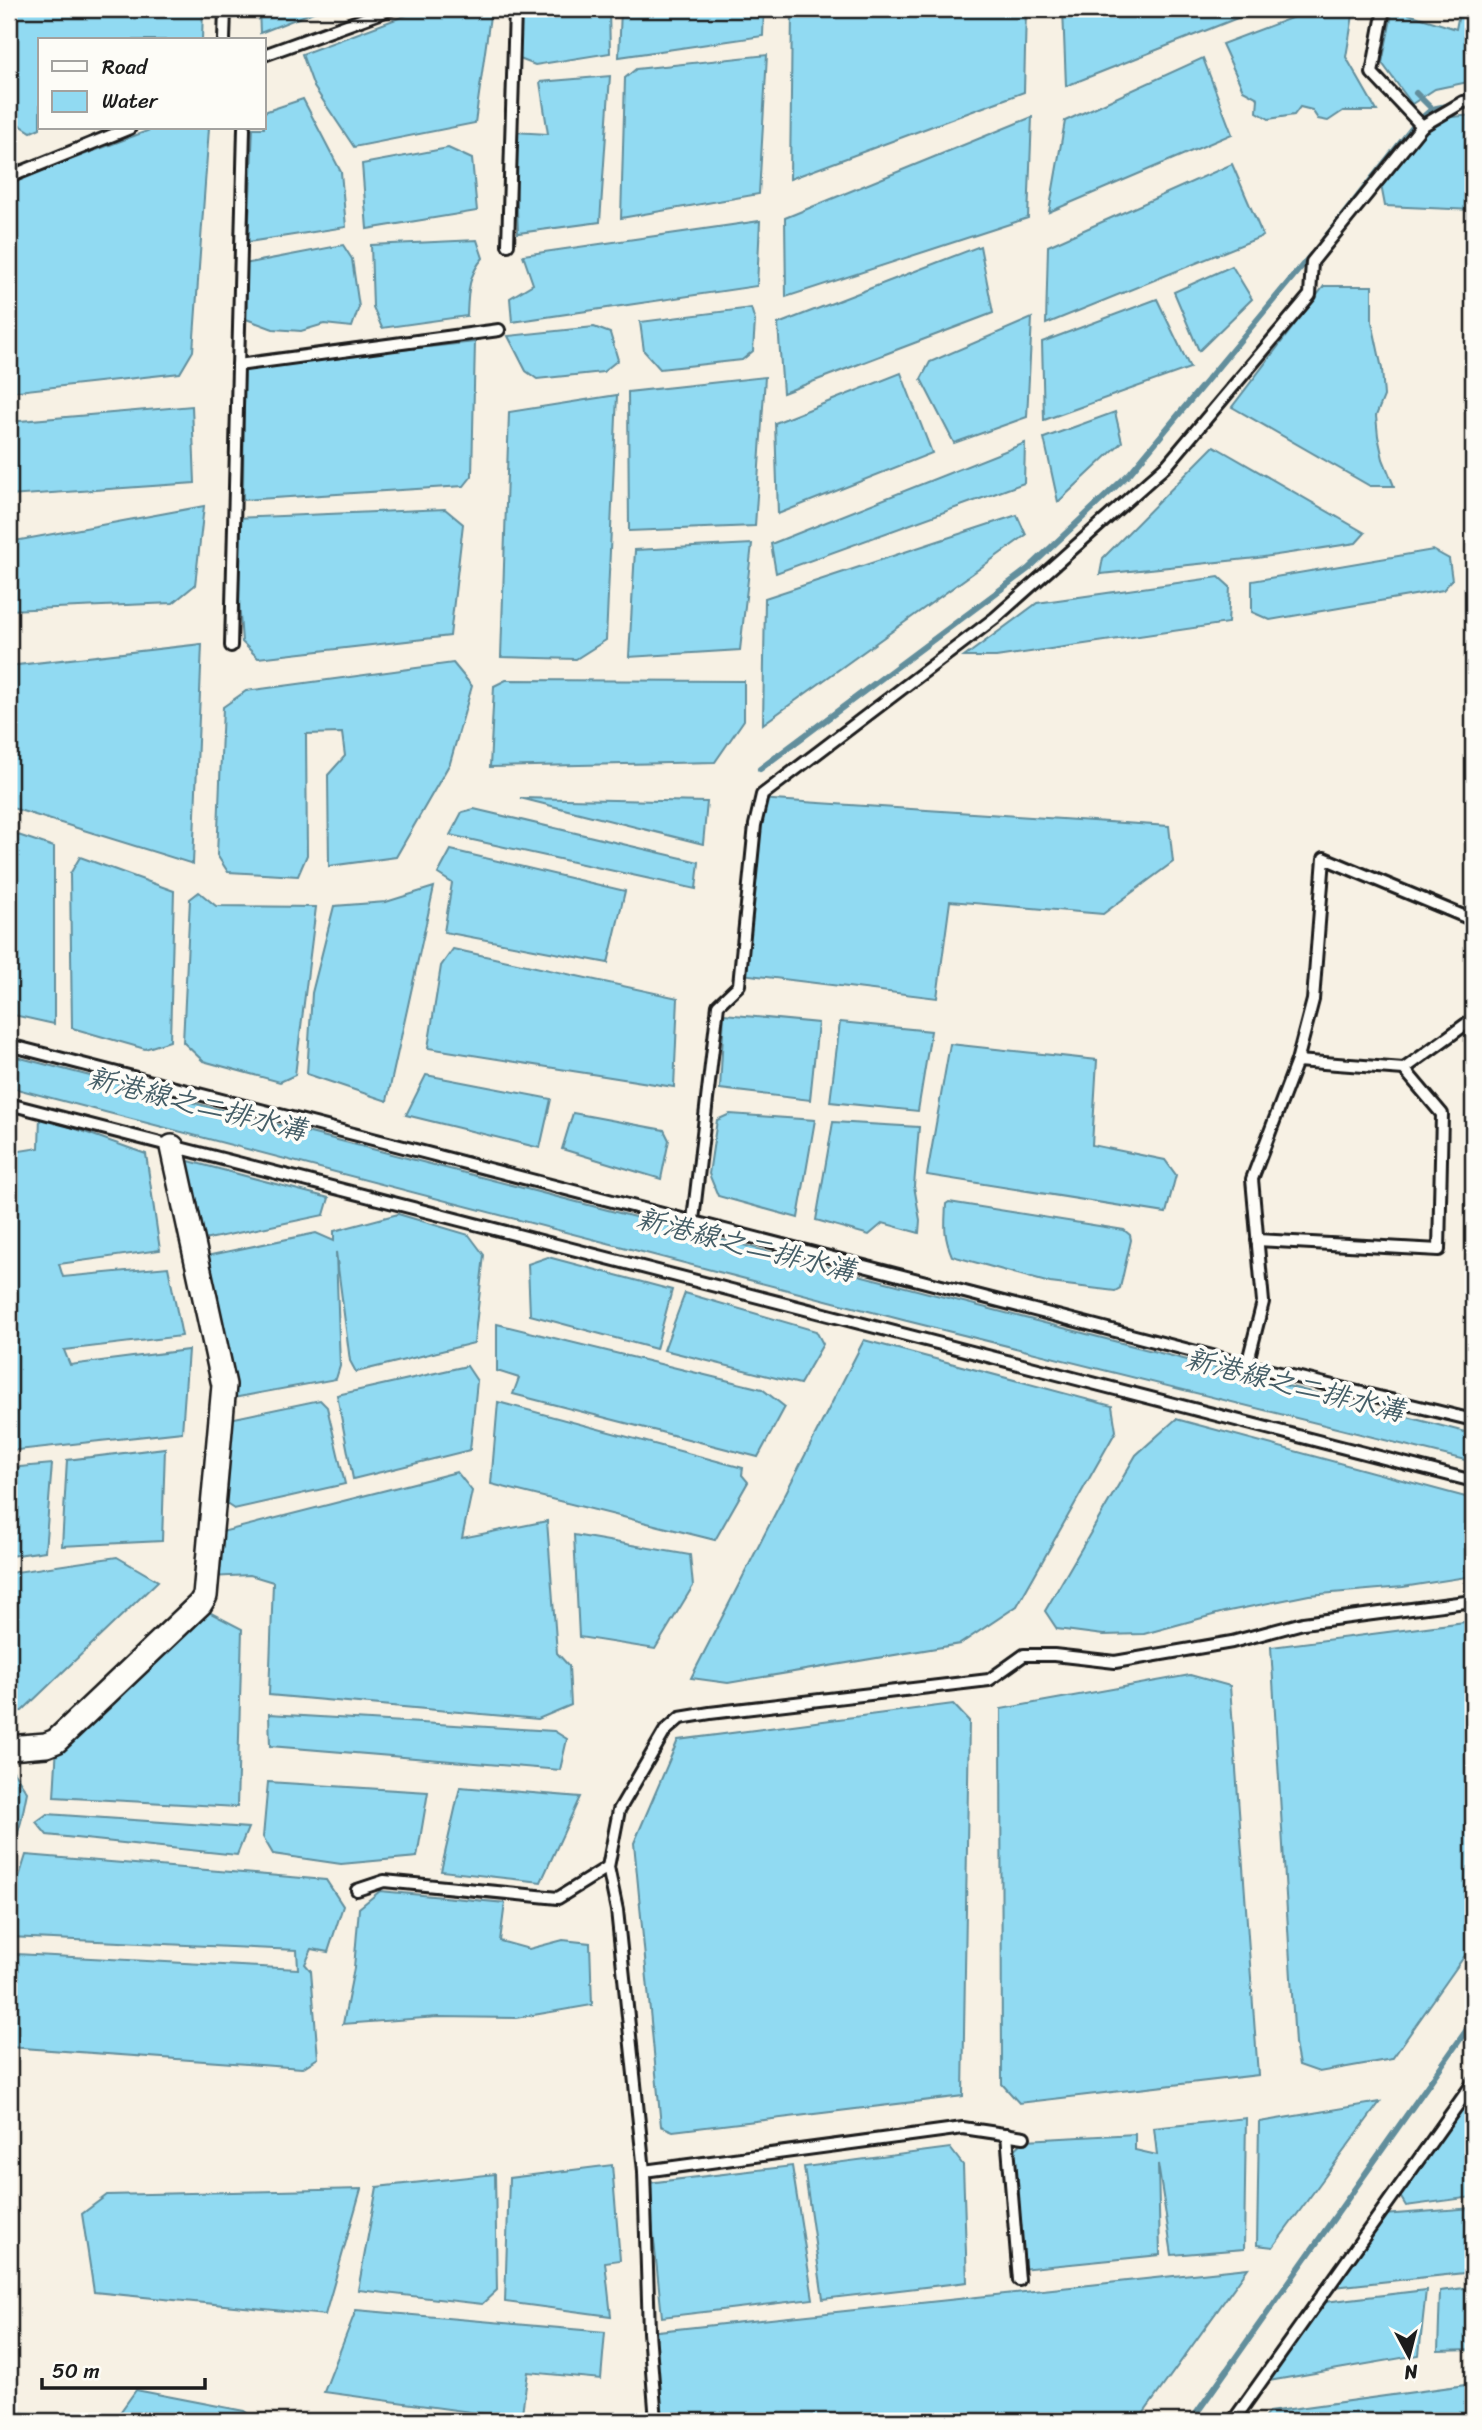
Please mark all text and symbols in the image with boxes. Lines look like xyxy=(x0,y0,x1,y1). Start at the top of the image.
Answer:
legend xyxy=(38,38,266,130)
text: Road xyxy=(102,48,149,86)
text: Water xyxy=(102,82,159,120)
water label: 新港線之二排水溝 xyxy=(82,1053,313,1155)
water label: 新港線之二排水溝 xyxy=(631,1194,862,1296)
water label: 新港線之二排水溝 xyxy=(1180,1334,1411,1436)
north arrow xyxy=(1374,2322,1444,2392)
scale bar xyxy=(42,2346,205,2390)
text: 50 m xyxy=(52,2352,100,2390)
text: N xyxy=(1402,2355,1421,2390)

